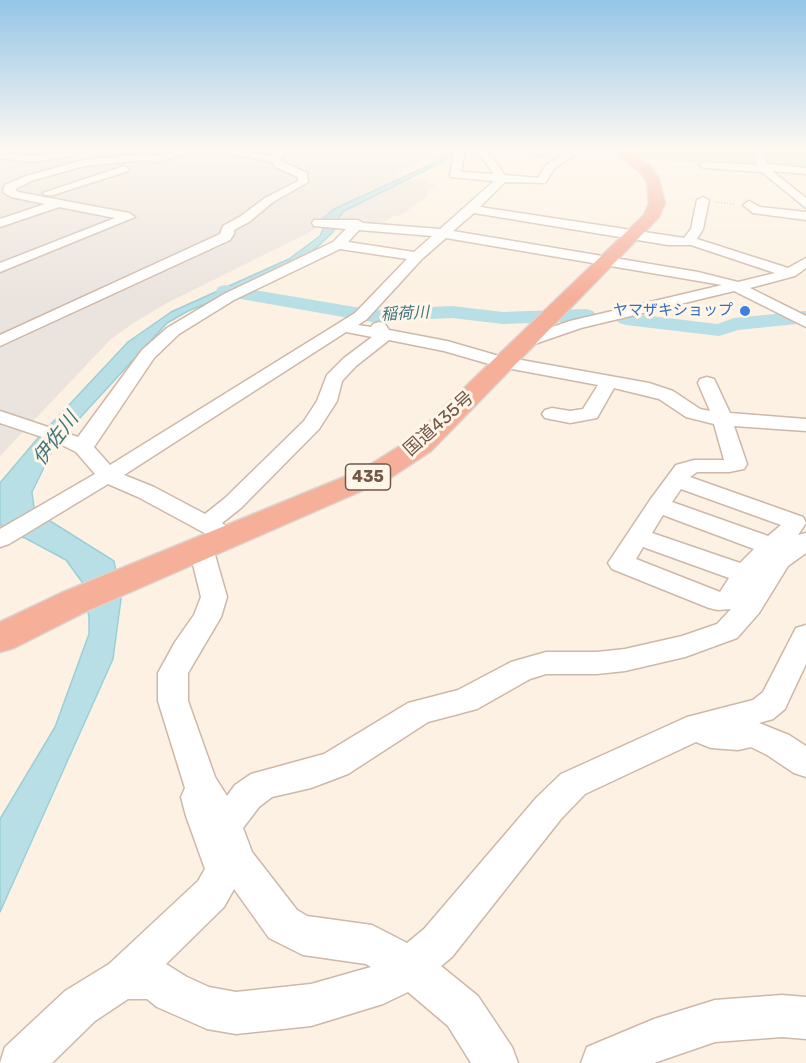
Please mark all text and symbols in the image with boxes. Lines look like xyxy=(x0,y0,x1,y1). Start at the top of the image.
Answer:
place label: ヤマザキショップ xyxy=(613,302,733,320)
water label: 稲荷川 xyxy=(381,303,429,325)
marker: ヤマザキショップ xyxy=(738,304,752,318)
street label: 国道435号 xyxy=(400,387,478,461)
water label: 伊佐川 xyxy=(28,408,84,470)
road number: 435 xyxy=(346,464,391,490)

